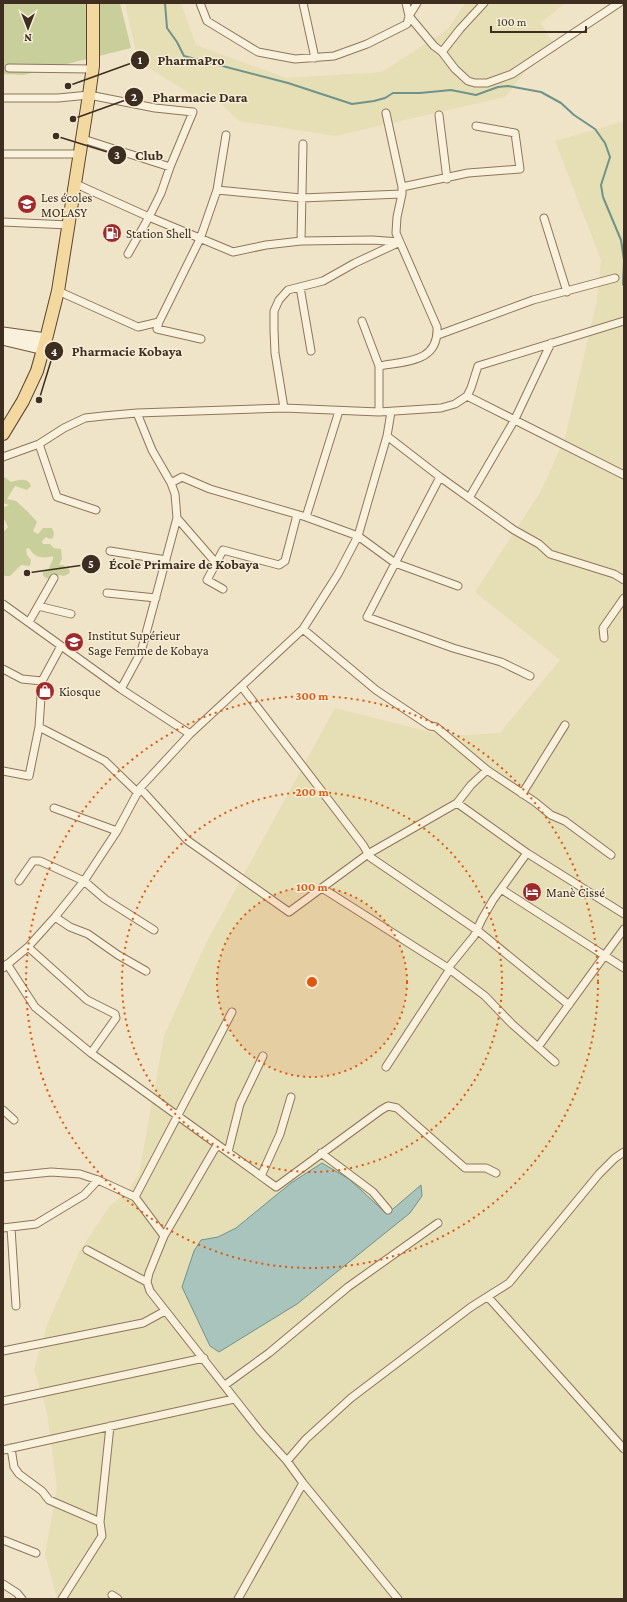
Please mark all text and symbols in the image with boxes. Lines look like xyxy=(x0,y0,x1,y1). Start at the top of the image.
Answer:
north arrow xyxy=(8,8,48,48)
scale bar xyxy=(491,8,586,34)
text: 100 m xyxy=(497,15,527,29)
text: N xyxy=(24,32,32,44)
callout: PharmaPro xyxy=(130,47,233,73)
text: PharmaPro xyxy=(157,52,225,68)
text: 1 xyxy=(138,53,143,67)
callout: Pharmacie Dara xyxy=(124,84,255,110)
text: Pharmacie Dara xyxy=(152,89,248,105)
text: 2 xyxy=(131,90,137,104)
callout: Club xyxy=(107,142,171,168)
text: Club xyxy=(135,147,163,163)
text: 3 xyxy=(114,148,120,162)
place label: Les écoles MOLASY xyxy=(41,190,92,220)
school or university icon: Les écoles MOLASY xyxy=(16,193,38,215)
fuel station icon: Station Shell xyxy=(101,222,123,244)
place label: Station Shell xyxy=(126,226,192,241)
callout: Pharmacie Kobaya xyxy=(44,338,190,364)
text: Pharmacie Kobaya xyxy=(72,343,182,359)
text: 4 xyxy=(51,345,58,359)
callout: École Primaire de Kobaya xyxy=(81,551,267,577)
text: École Primaire de Kobaya xyxy=(109,556,259,572)
text: 5 xyxy=(88,557,94,571)
place label: Institut Supérieur Sage Femme de Kobaya xyxy=(88,628,209,658)
school or university icon: Institut Supérieur Sage Femme de Kobaya xyxy=(63,631,85,653)
shop icon: Kiosque xyxy=(34,680,56,702)
place label: Kiosque xyxy=(59,684,101,699)
text: 300 m xyxy=(296,689,329,703)
text: 200 m xyxy=(295,785,329,799)
text: 100 m xyxy=(296,880,329,894)
hotel icon: Manè Cissé xyxy=(521,881,543,903)
place label: Manè Cissé xyxy=(546,885,605,900)
centre of rings xyxy=(305,975,319,989)

